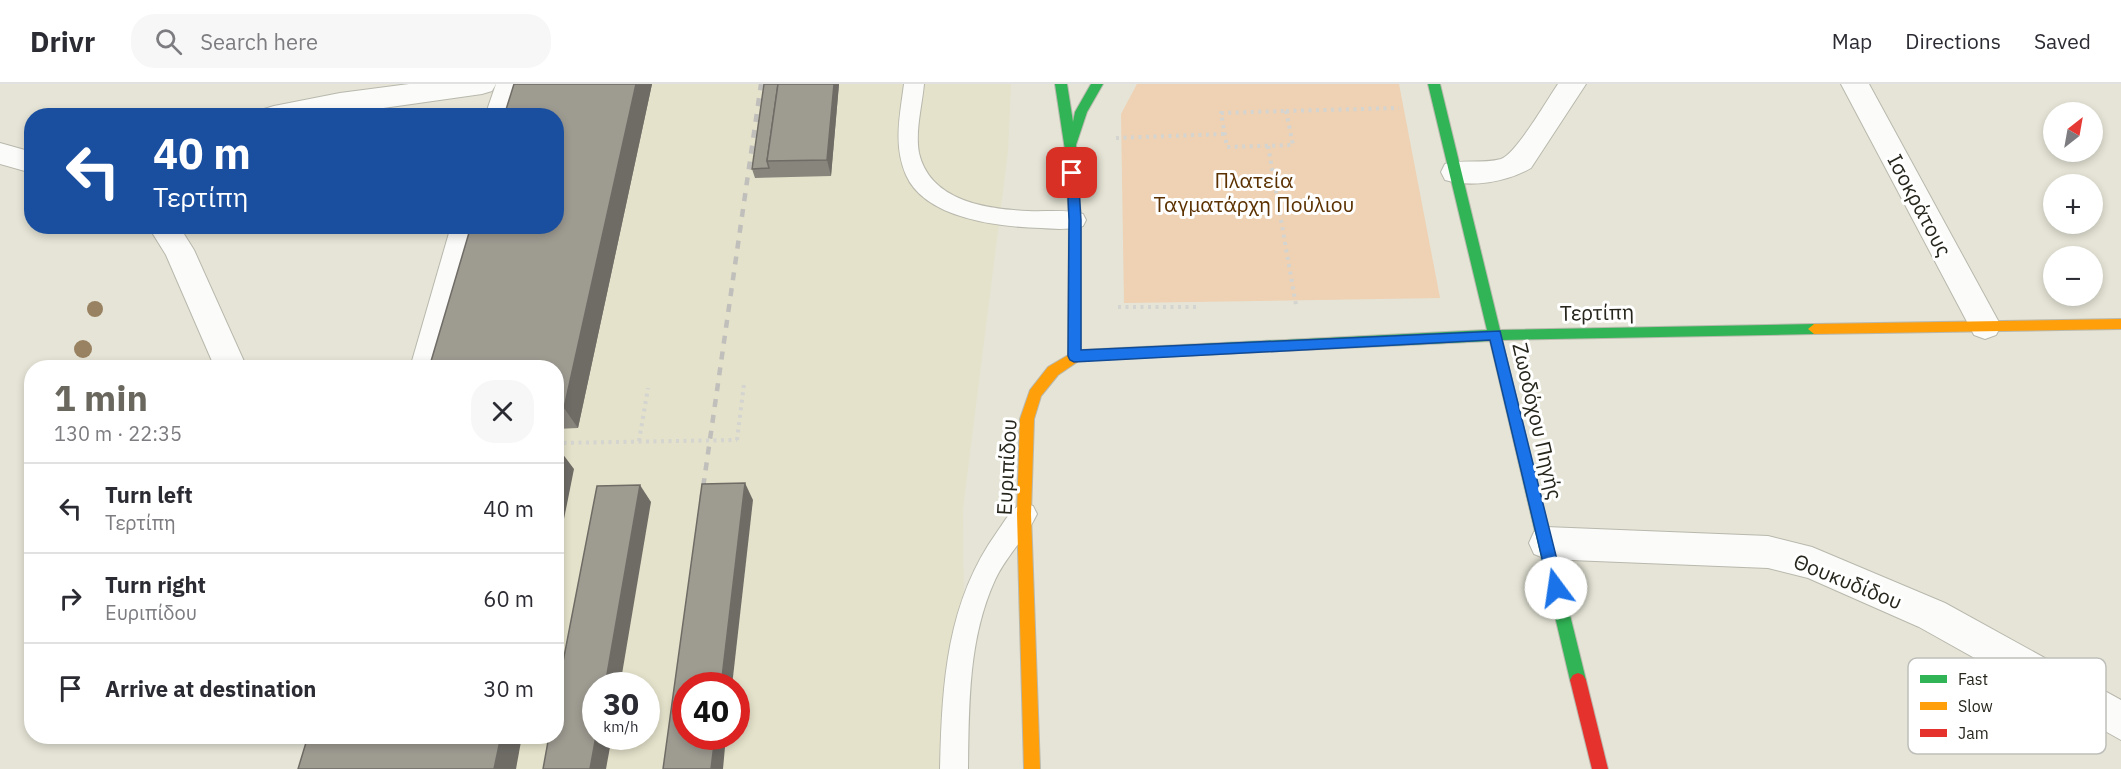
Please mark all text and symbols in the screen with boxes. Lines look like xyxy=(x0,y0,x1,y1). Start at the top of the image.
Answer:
search box xyxy=(131,14,551,68)
text: Drivr xyxy=(30,23,95,60)
icon: search xyxy=(152,25,185,58)
text: Search here xyxy=(200,27,318,56)
text: Map xyxy=(1832,27,1872,55)
text: Directions xyxy=(1905,27,2001,55)
text: Saved xyxy=(2034,27,2091,55)
north arrow xyxy=(2043,102,2103,162)
map controls xyxy=(2043,102,2103,306)
text: 40 m xyxy=(153,126,251,181)
icon: left xyxy=(54,132,132,210)
pin xyxy=(1046,147,1097,198)
street label: Ισοκράτους xyxy=(1881,149,1959,261)
icon: arrive xyxy=(1055,156,1088,189)
park label: Πλατεία Ταγματάρχη Πούλιου xyxy=(1153,166,1355,218)
button: + xyxy=(2043,174,2103,234)
text: Τερτίπη xyxy=(153,179,248,214)
button: − xyxy=(2043,246,2103,306)
street label: Τερτίπη xyxy=(1560,297,1634,327)
street label: Ζωοδόχου Πηγής xyxy=(1506,340,1570,502)
text: 1 min xyxy=(54,374,148,421)
button: close xyxy=(471,380,534,443)
street label: Ευριπίδου xyxy=(989,418,1023,516)
text: 130 m · 22:35 xyxy=(54,420,182,447)
text: Turn left xyxy=(105,480,193,509)
icon: left xyxy=(54,492,87,525)
text: 40 m xyxy=(483,494,534,523)
text: Τερτίπη xyxy=(105,509,176,536)
street label: Θουκυδίδου xyxy=(1789,546,1907,616)
position arrow xyxy=(1524,556,1588,620)
text: Turn right xyxy=(105,570,206,599)
icon: right xyxy=(54,582,87,615)
text: 60 m xyxy=(483,584,534,613)
text: Ευριπίδου xyxy=(105,599,197,626)
legend xyxy=(1908,658,2106,754)
text: Fast xyxy=(1958,669,1988,689)
icon: arrive xyxy=(54,672,87,705)
speed limit sign: 40 xyxy=(672,672,750,750)
text: Arrive at destination xyxy=(105,674,316,703)
text: 30 m xyxy=(483,674,534,703)
text: 30 xyxy=(603,684,639,723)
text: Slow xyxy=(1958,696,1993,716)
text: km/h xyxy=(603,717,639,736)
text: Jam xyxy=(1958,723,1989,743)

